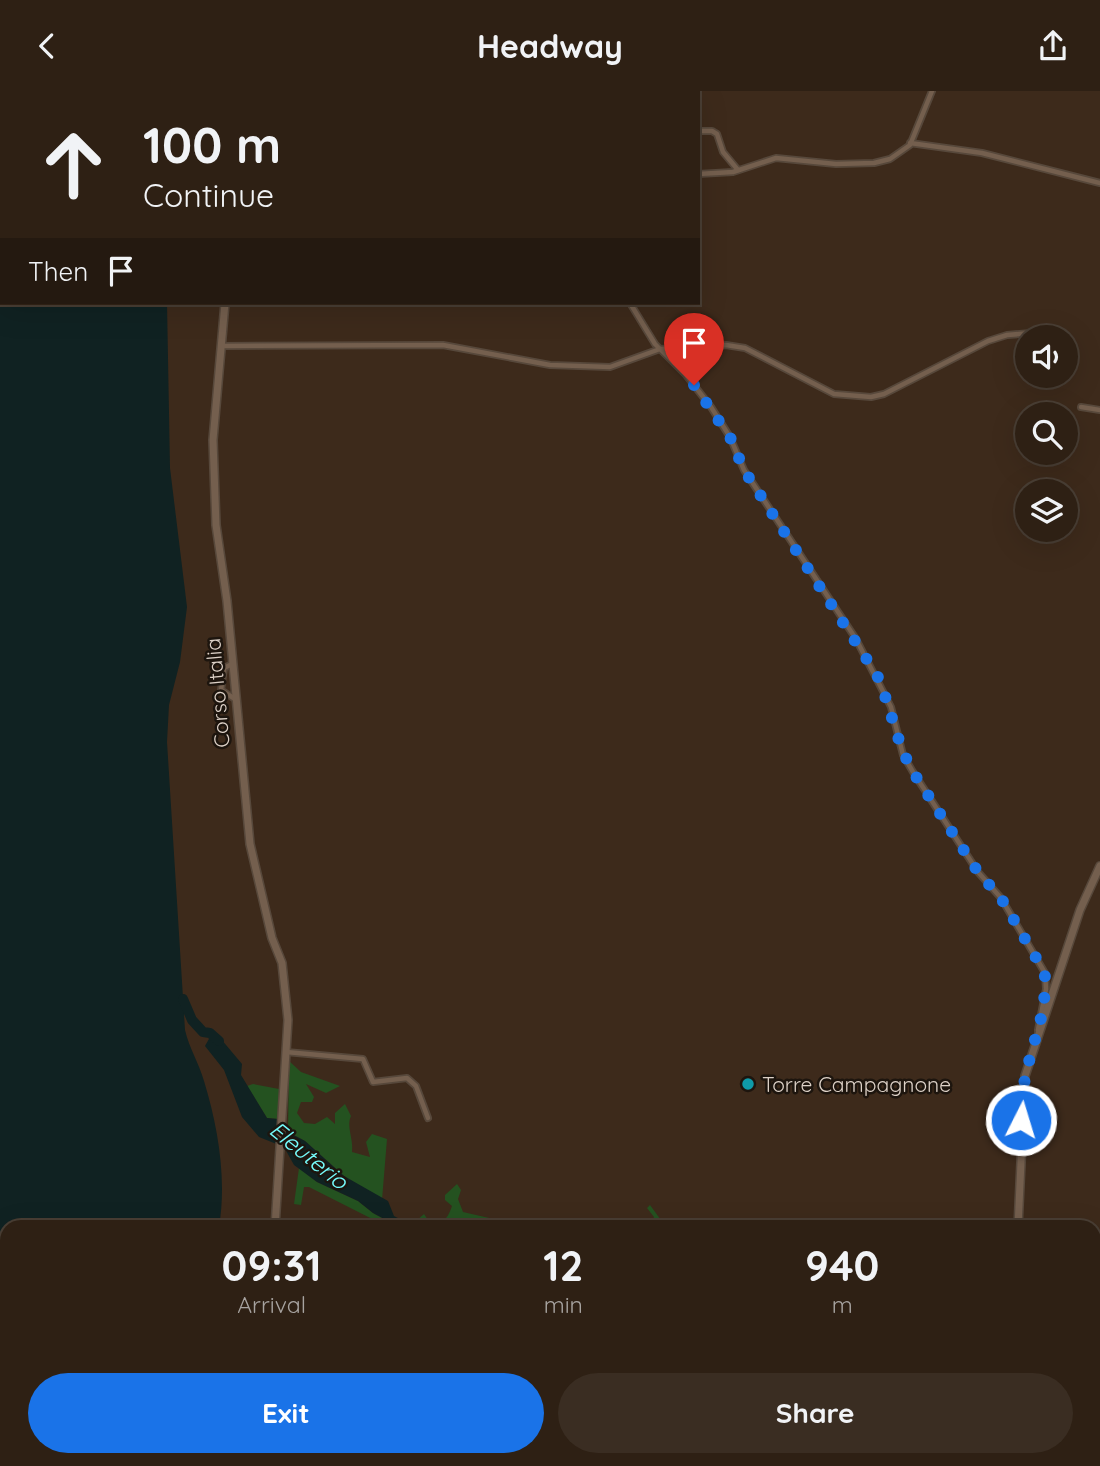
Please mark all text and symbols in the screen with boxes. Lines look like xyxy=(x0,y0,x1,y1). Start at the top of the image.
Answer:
text: Headway xyxy=(477,26,623,66)
icon: back xyxy=(28,27,66,65)
icon: share xyxy=(1034,27,1072,65)
text: 100 m xyxy=(143,114,281,175)
icon: ahead xyxy=(28,119,119,210)
text: Continue xyxy=(143,175,274,215)
icon: arrive xyxy=(102,252,140,290)
text: Then xyxy=(28,255,88,288)
pin xyxy=(664,313,724,385)
icon: arrive xyxy=(675,324,713,362)
map controls xyxy=(1015,325,1078,542)
button: sound xyxy=(1015,325,1078,388)
button: search xyxy=(1015,402,1078,465)
button: layers xyxy=(1015,479,1078,542)
street label: Corso Italia xyxy=(199,637,235,749)
place label: Torre Campagnone xyxy=(762,1071,951,1097)
marker: Torre Campagnone xyxy=(740,1076,756,1092)
position arrow xyxy=(984,1083,1058,1157)
water label: Eleuterio xyxy=(264,1115,355,1196)
text: 09:31 xyxy=(222,1239,322,1292)
text: 12 xyxy=(543,1239,583,1292)
text: 940 xyxy=(805,1239,879,1292)
text: Arrival xyxy=(237,1290,306,1319)
text: min xyxy=(544,1290,583,1319)
text: m xyxy=(832,1290,853,1319)
button: Exit xyxy=(28,1373,544,1453)
button: Share xyxy=(558,1373,1073,1453)

